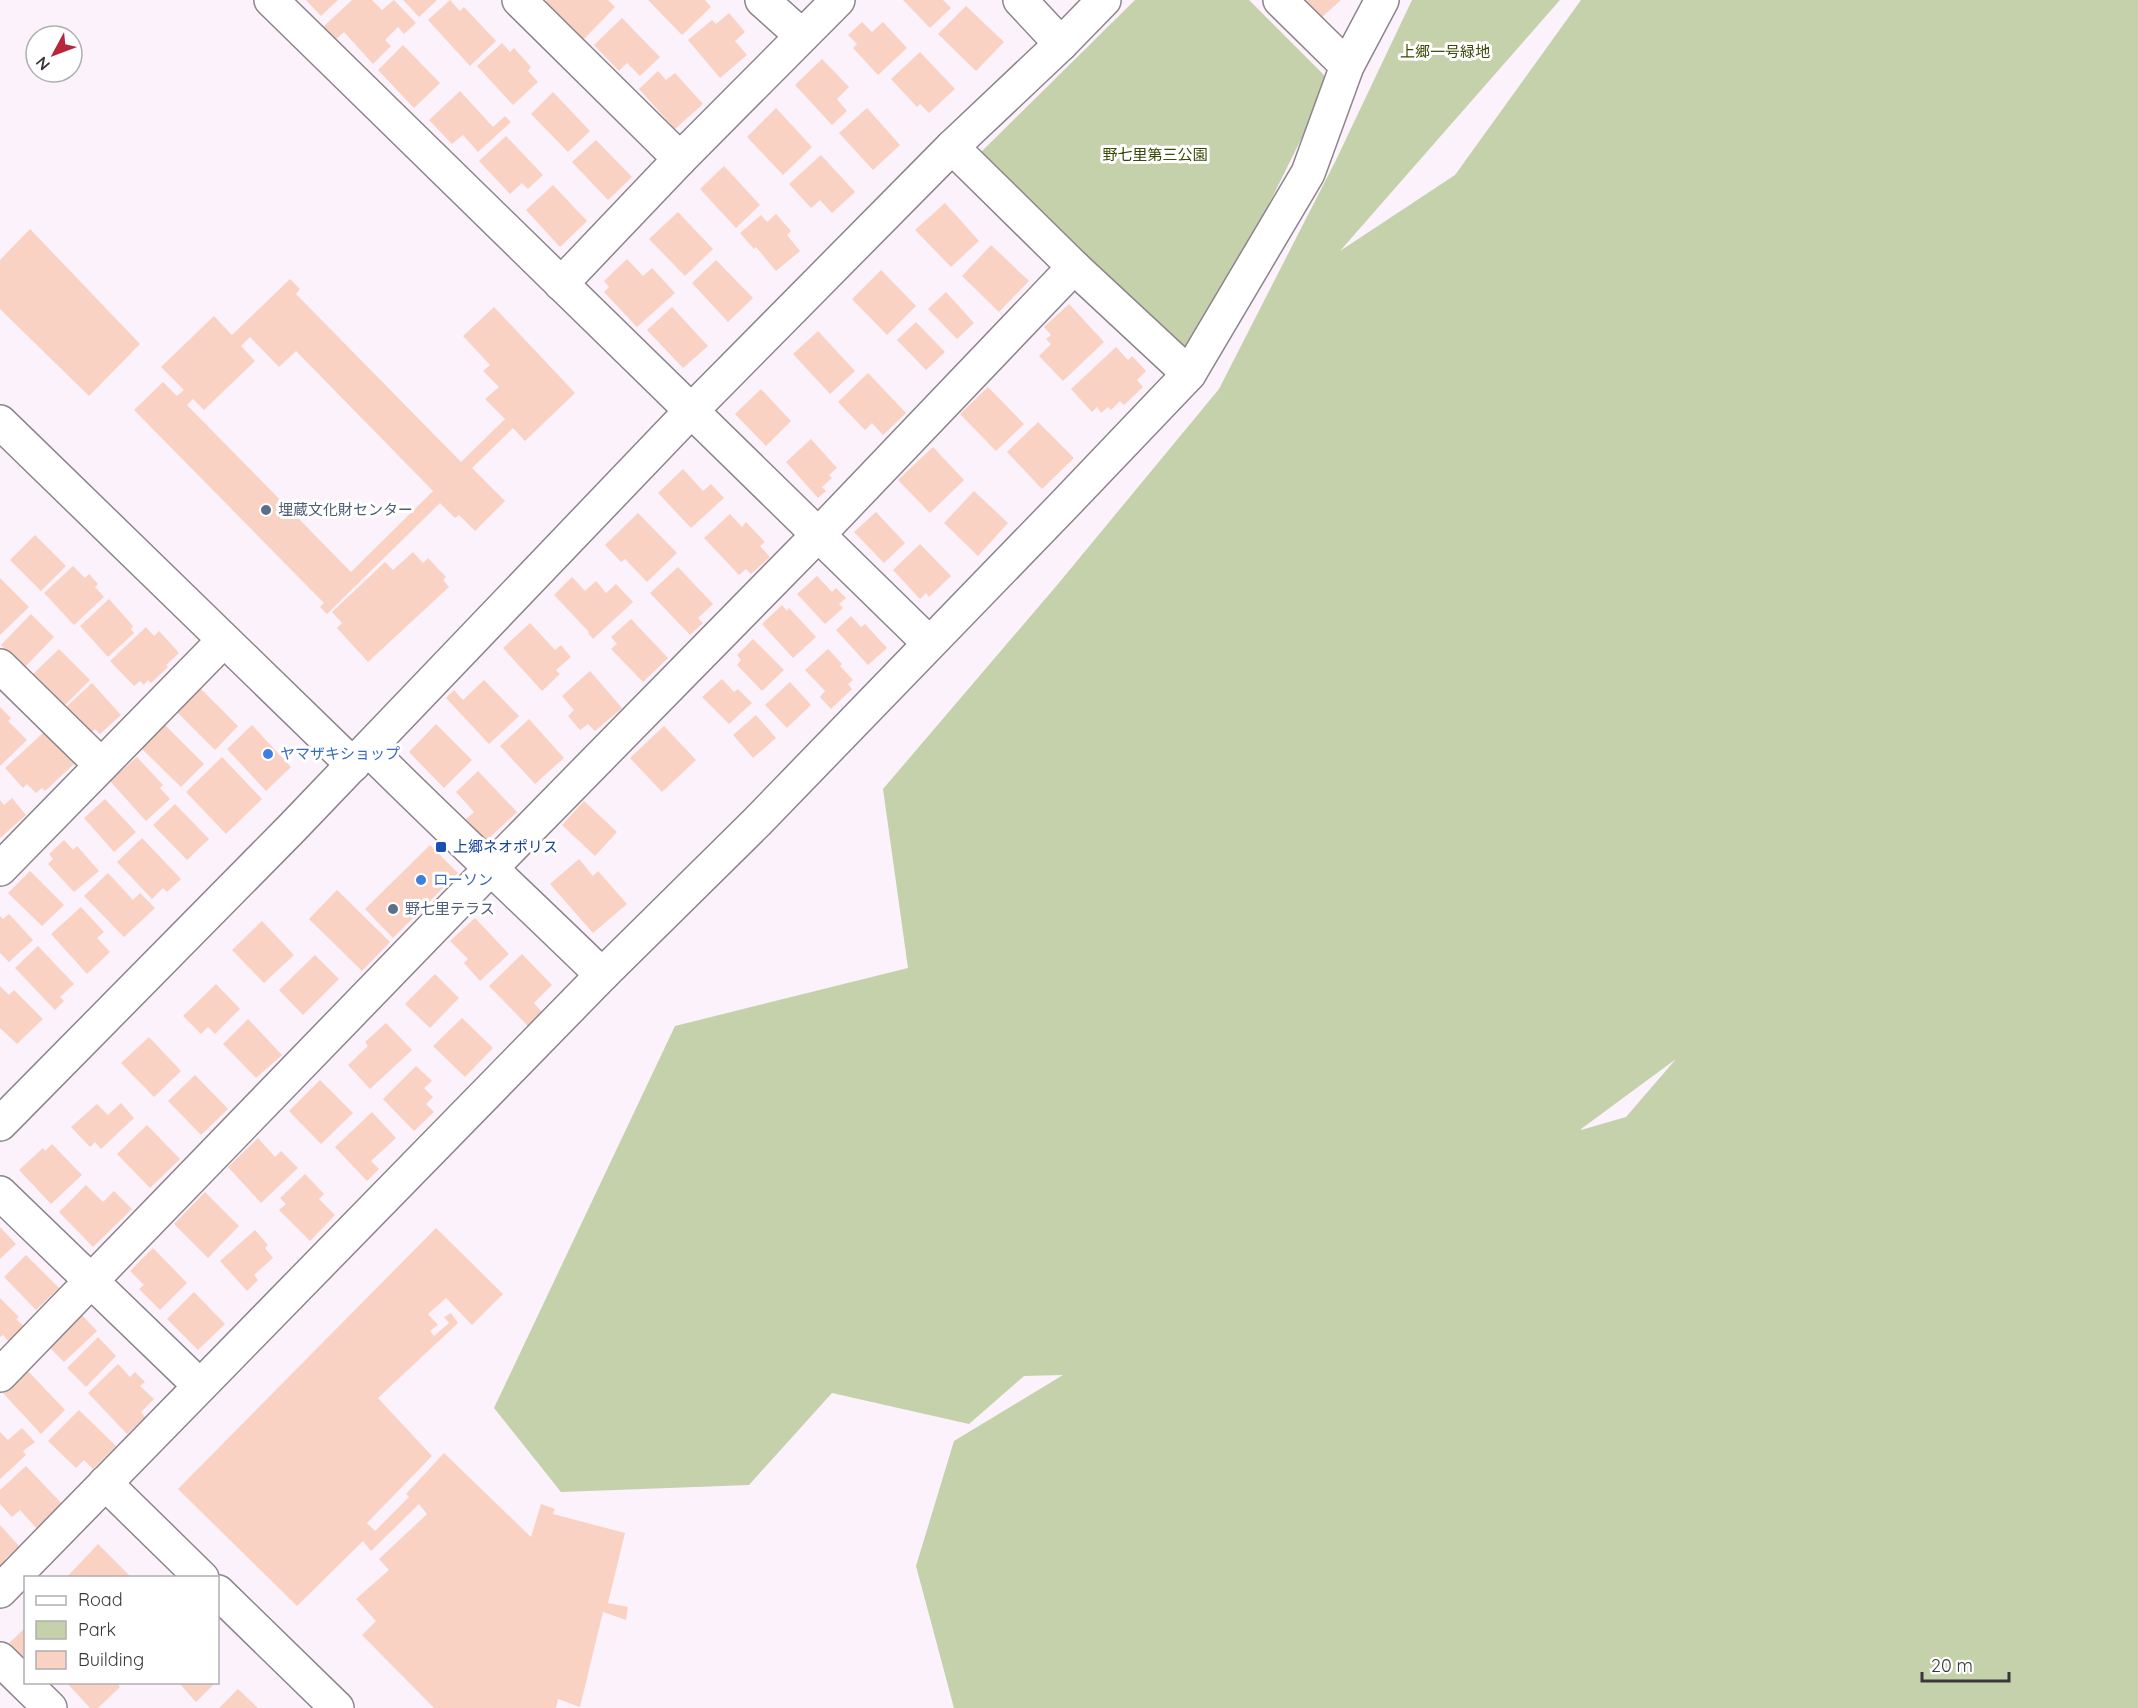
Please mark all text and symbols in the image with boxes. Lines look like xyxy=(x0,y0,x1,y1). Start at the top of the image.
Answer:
north arrow xyxy=(24,24,84,84)
park label: 上郷一号緑地 xyxy=(1400,42,1490,61)
text: N xyxy=(31,53,54,75)
park label: 野七里第三公園 xyxy=(1102,145,1208,164)
place label: 埋蔵文化財センター xyxy=(278,500,413,519)
marker: 埋蔵文化財センター xyxy=(259,503,273,517)
place label: ヤマザキショップ xyxy=(280,744,400,763)
marker: ヤマザキショップ xyxy=(261,747,275,761)
place label: 上郷ネオポリス xyxy=(453,837,558,856)
marker: 上郷ネオポリス xyxy=(434,840,448,854)
place label: ローソン xyxy=(433,870,493,889)
marker: ローソン xyxy=(414,873,428,887)
place label: 野七里テラス xyxy=(405,899,495,918)
marker: 野七里テラス xyxy=(386,902,400,916)
legend xyxy=(24,1576,219,1684)
text: Road xyxy=(78,1588,123,1611)
text: Park xyxy=(78,1618,116,1641)
scale bar xyxy=(1922,1645,2009,1683)
text: Building xyxy=(78,1648,144,1671)
text: 20 m xyxy=(1931,1654,1973,1677)

